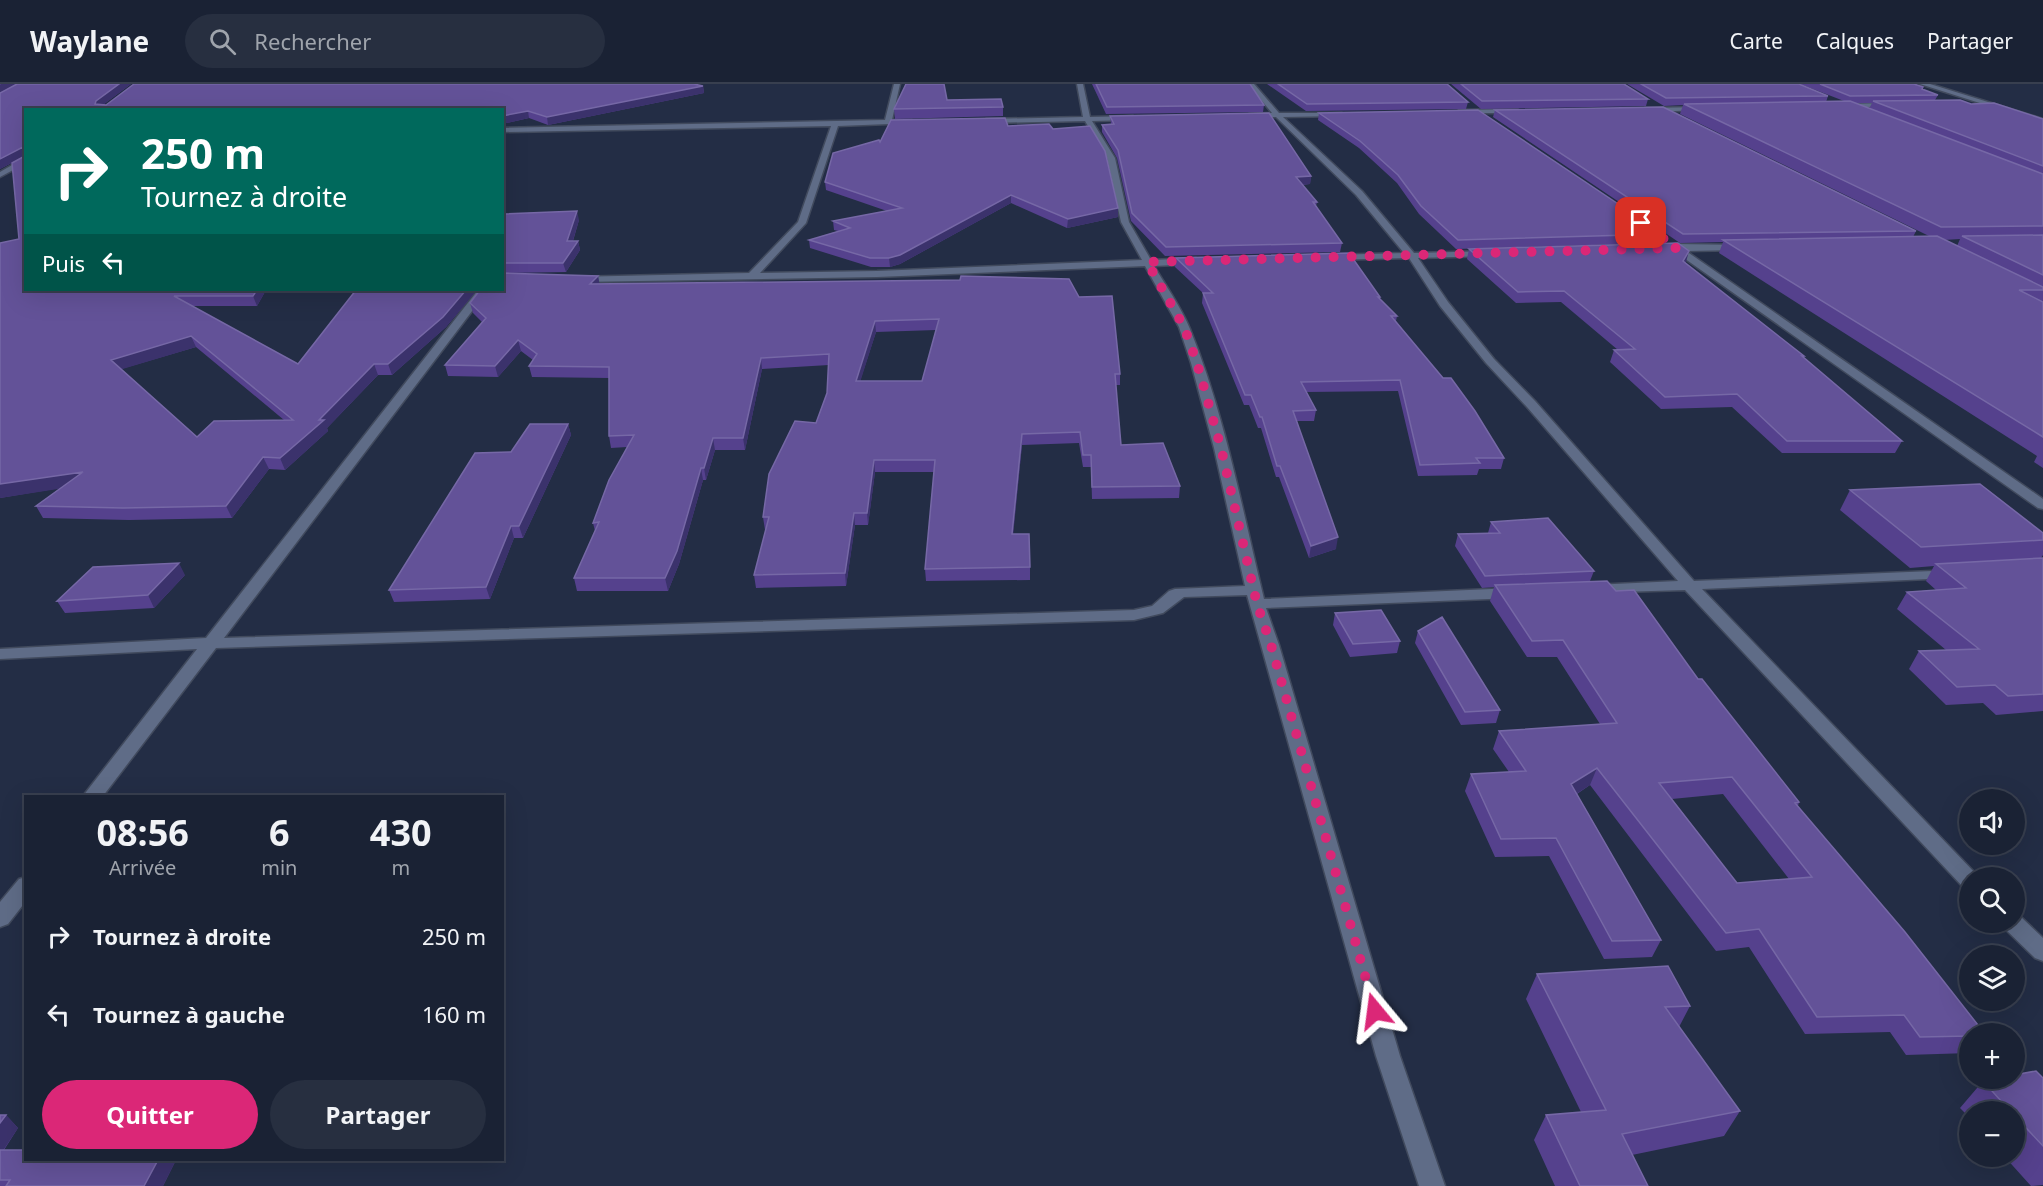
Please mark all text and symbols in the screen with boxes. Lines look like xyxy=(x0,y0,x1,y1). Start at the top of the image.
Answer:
search box xyxy=(185,14,605,68)
text: Waylane xyxy=(30,22,149,60)
icon: search xyxy=(206,25,239,58)
text: Rechercher xyxy=(254,26,371,56)
text: Carte xyxy=(1730,27,1783,55)
text: Calques xyxy=(1816,27,1894,55)
text: Partager xyxy=(1927,27,2013,55)
text: 250 m xyxy=(141,124,265,181)
icon: right xyxy=(42,132,120,210)
text: Tournez à droite xyxy=(141,178,347,215)
pin xyxy=(1615,197,1666,248)
icon: arrive xyxy=(1624,206,1657,239)
icon: left xyxy=(97,246,130,279)
text: Puis xyxy=(42,248,85,278)
map controls xyxy=(1959,789,2025,1167)
button: sound xyxy=(1959,789,2025,855)
text: 08:56 xyxy=(96,808,189,857)
text: 6 xyxy=(269,808,290,857)
text: 430 xyxy=(370,808,432,857)
text: Arrivée xyxy=(109,854,176,881)
text: min xyxy=(261,854,297,881)
text: m xyxy=(391,854,410,881)
button: search xyxy=(1959,867,2025,933)
icon: right xyxy=(42,920,75,953)
text: Tournez à droite xyxy=(93,921,271,951)
text: 250 m xyxy=(422,921,486,951)
button: layers xyxy=(1959,945,2025,1011)
position arrow xyxy=(1343,979,1407,1043)
icon: left xyxy=(42,998,75,1031)
text: Tournez à gauche xyxy=(93,999,285,1029)
text: 160 m xyxy=(422,999,486,1029)
button: + xyxy=(1959,1023,2025,1089)
button: Quitter xyxy=(42,1080,258,1149)
button: Partager xyxy=(270,1080,486,1149)
button: − xyxy=(1959,1101,2025,1167)

